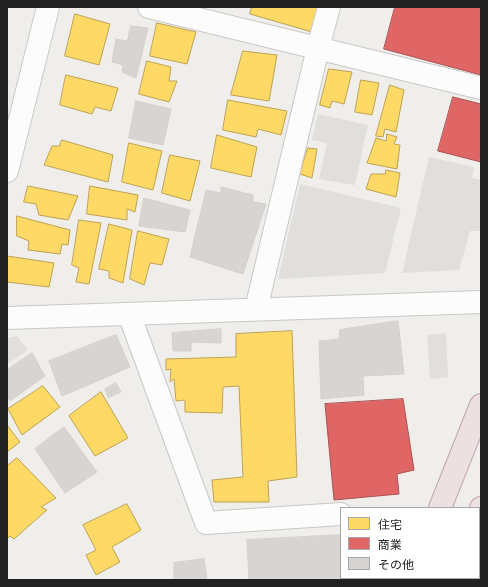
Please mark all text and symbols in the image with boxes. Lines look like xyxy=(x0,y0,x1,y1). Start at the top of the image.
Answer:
legend xyxy=(340,507,480,579)
text: 住宅 xyxy=(378,518,402,532)
text: 商業 xyxy=(378,538,402,552)
text: その他 xyxy=(378,558,414,572)

